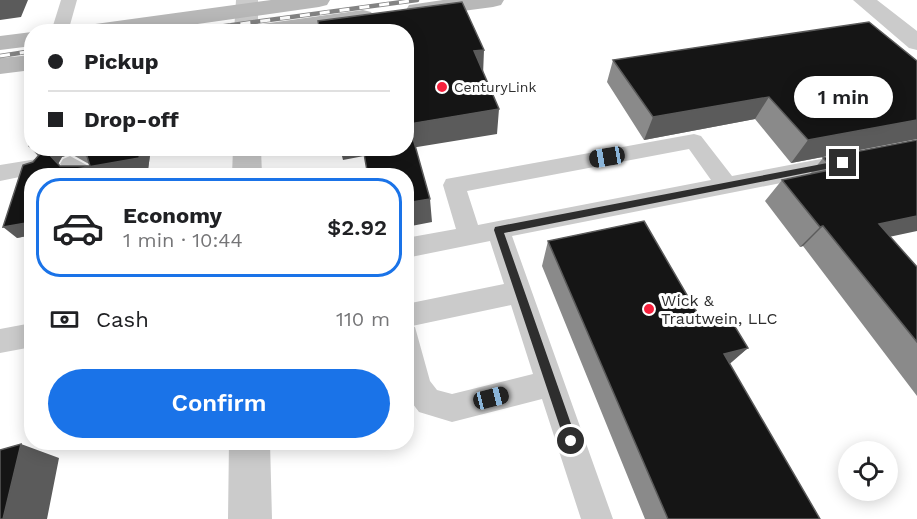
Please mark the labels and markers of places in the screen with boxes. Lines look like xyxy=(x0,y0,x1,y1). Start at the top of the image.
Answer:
place label: CenturyLink xyxy=(454,79,536,95)
marker: CenturyLink xyxy=(435,80,449,94)
place label: Wick & Trautwein, LLC xyxy=(661,291,777,328)
marker: Wick & Trautwein, LLC xyxy=(642,302,656,316)

